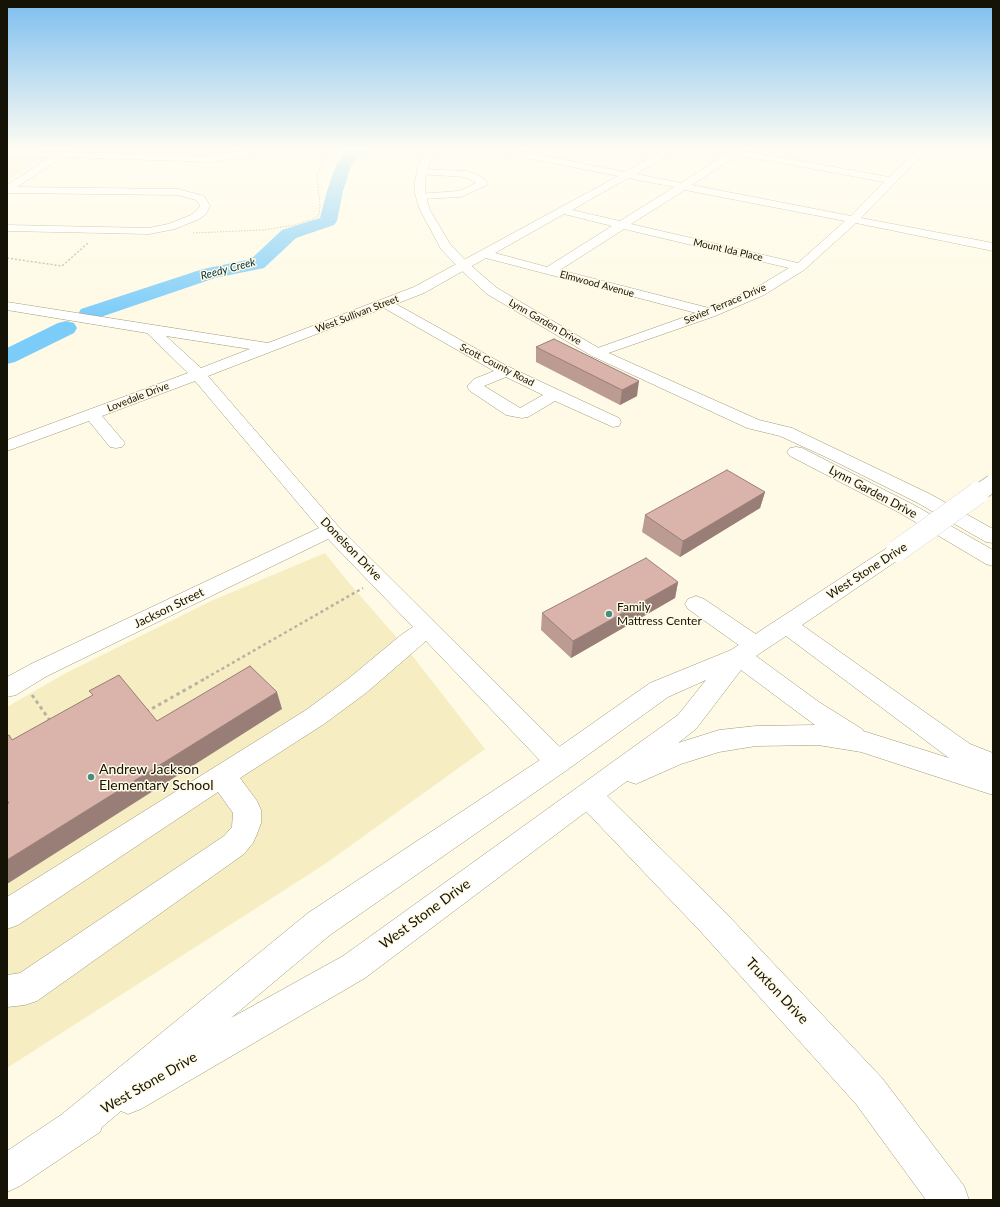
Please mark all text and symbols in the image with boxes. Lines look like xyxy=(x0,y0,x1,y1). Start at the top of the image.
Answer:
street label: Mount Ida Place xyxy=(692,236,764,264)
water label: Reedy Creek xyxy=(199,255,257,283)
street label: Elmwood Avenue xyxy=(558,268,636,300)
street label: Sevier Terrace Drive xyxy=(682,281,768,327)
street label: West Sullivan Street xyxy=(314,293,400,335)
street label: Lynn Garden Drive xyxy=(507,296,583,348)
street label: Scott County Road xyxy=(458,341,536,389)
street label: Lovedale Drive xyxy=(105,380,171,414)
street label: Lynn Garden Drive xyxy=(826,463,920,521)
street label: Donelson Drive xyxy=(317,514,385,584)
street label: West Stone Drive xyxy=(824,540,910,602)
street label: Jackson Street xyxy=(132,585,206,631)
place label: Family Mattress Center xyxy=(617,600,702,628)
marker: Family Mattress Center xyxy=(604,609,614,619)
place label: Andrew Jackson Elementary School xyxy=(99,761,213,794)
marker: Andrew Jackson Elementary School xyxy=(86,772,96,782)
street label: West Stone Drive xyxy=(376,875,474,953)
street label: Truxton Drive xyxy=(742,954,812,1028)
street label: West Stone Drive xyxy=(98,1049,200,1117)

